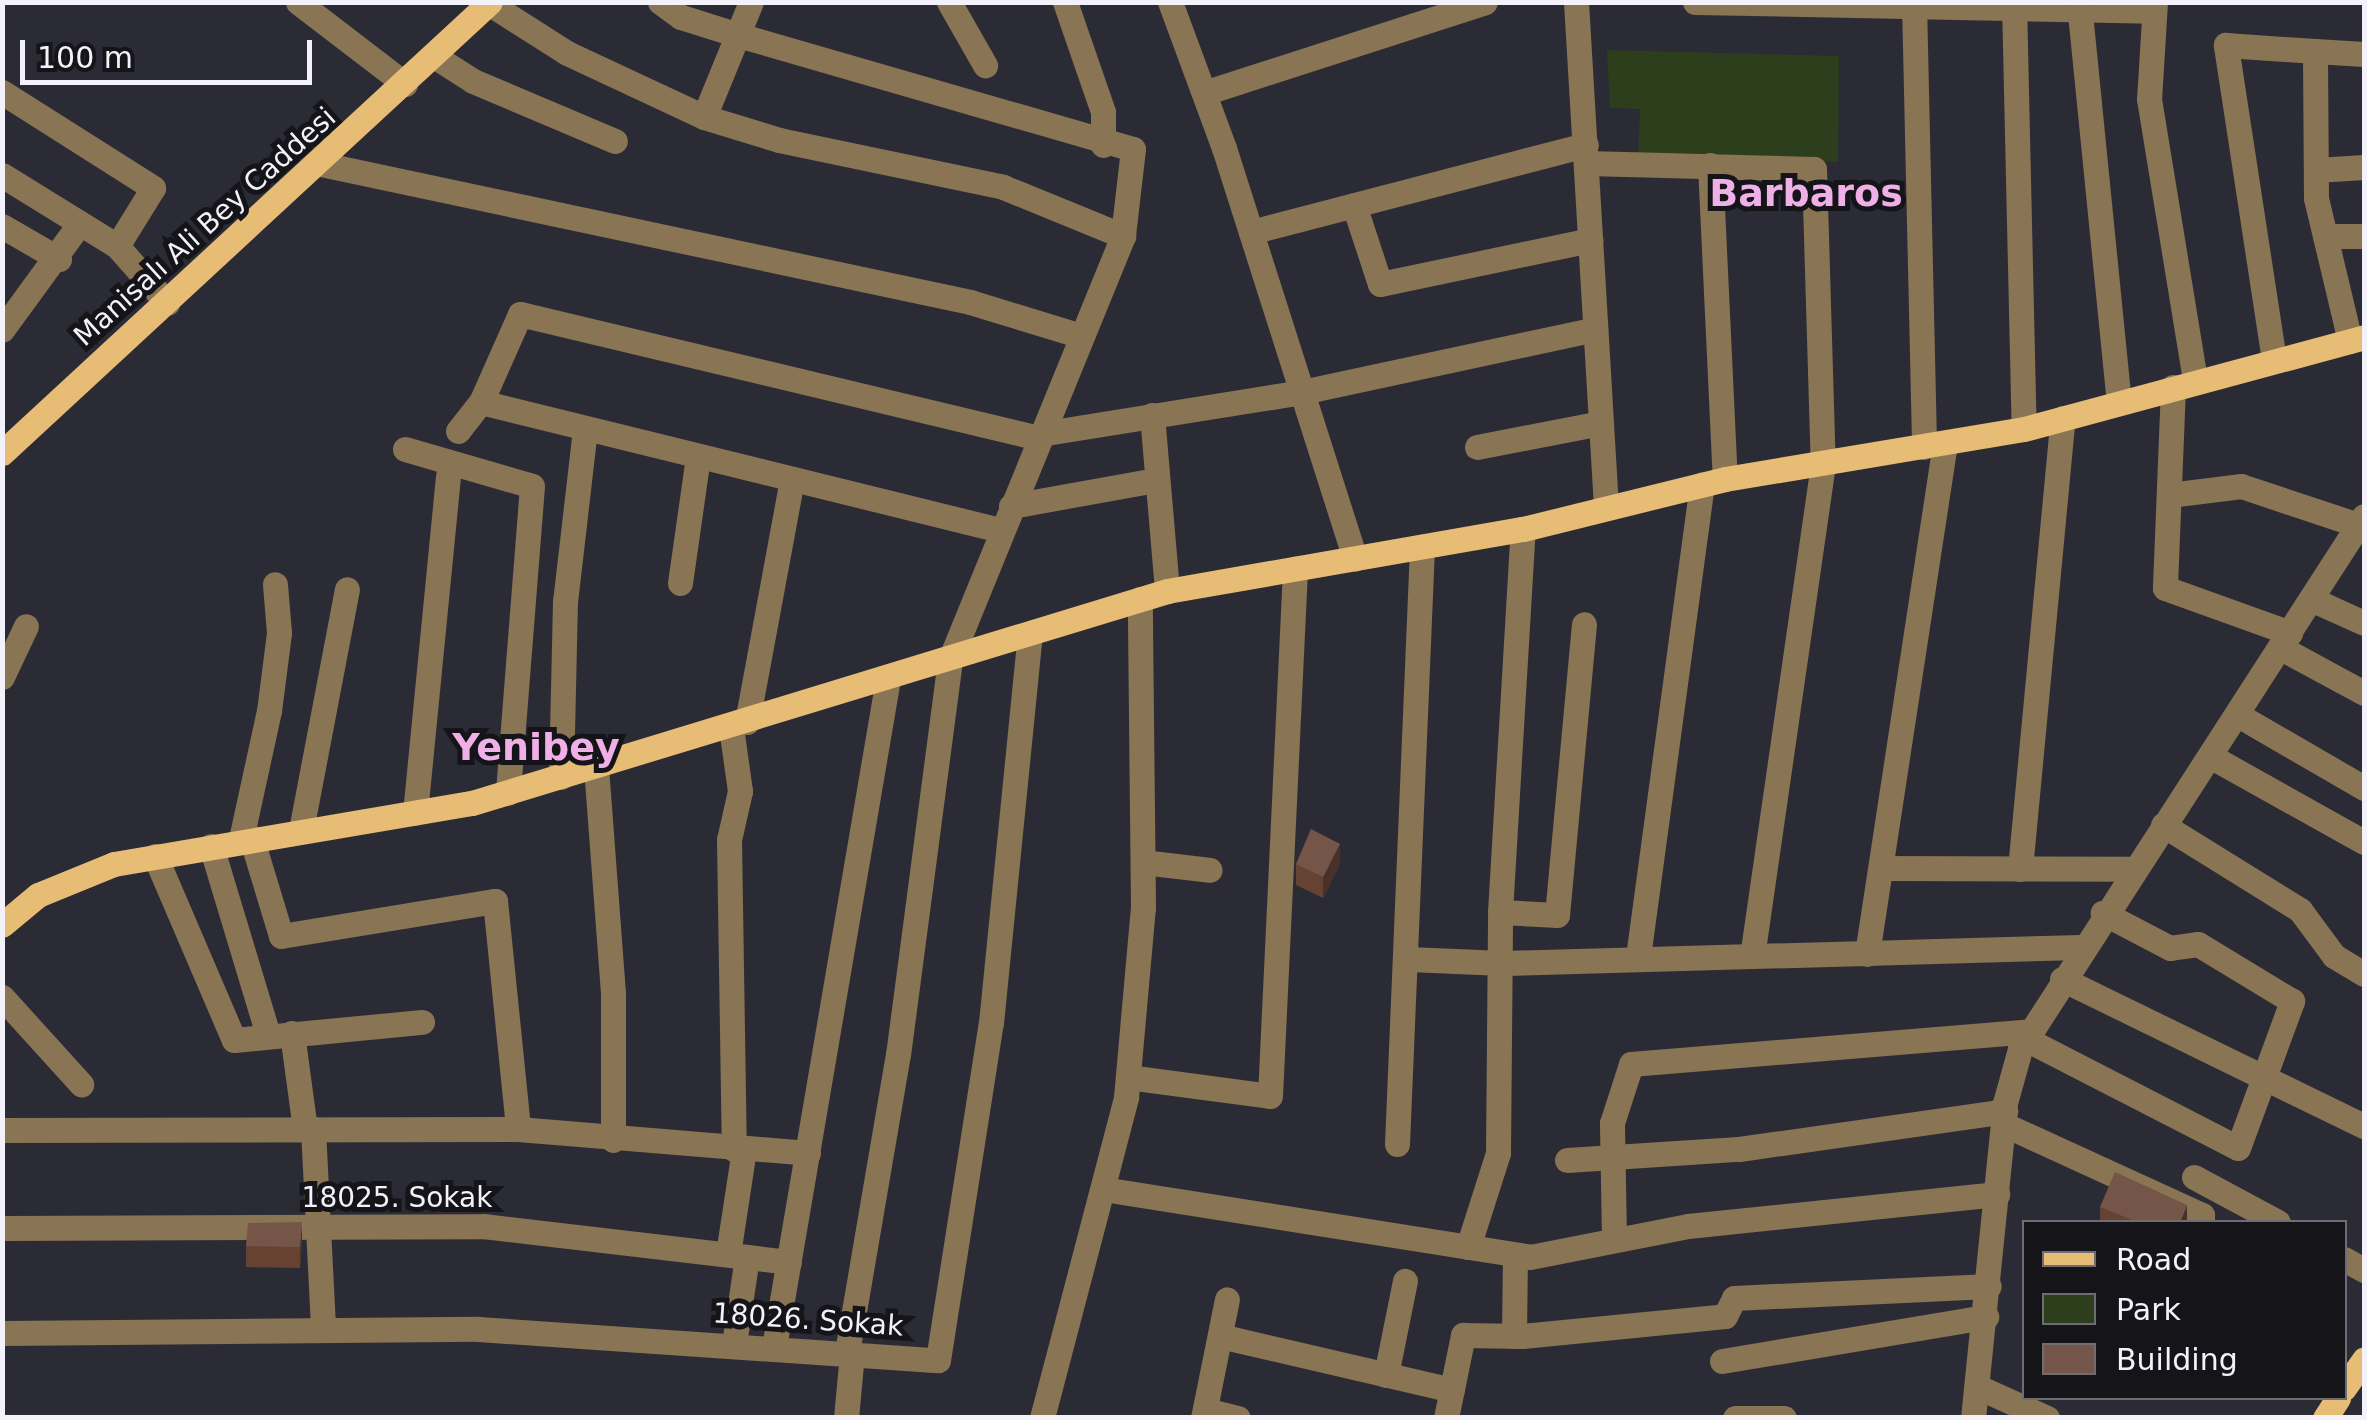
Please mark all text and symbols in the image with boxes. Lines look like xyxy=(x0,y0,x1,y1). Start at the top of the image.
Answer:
scale bar xyxy=(25,20,318,82)
text: 100 m xyxy=(37,40,133,75)
street label: Manisalı Ali Bey Caddesi xyxy=(67,101,343,353)
district label: Barbaros xyxy=(1709,171,1903,217)
district label: Yenibey xyxy=(452,725,620,771)
street label: 18025. Sokak xyxy=(302,1181,492,1215)
legend xyxy=(2022,1220,2347,1400)
text: Road xyxy=(2116,1242,2191,1277)
text: Park xyxy=(2116,1292,2181,1327)
street label: 18026. Sokak xyxy=(712,1297,904,1343)
text: Building xyxy=(2116,1342,2238,1377)

